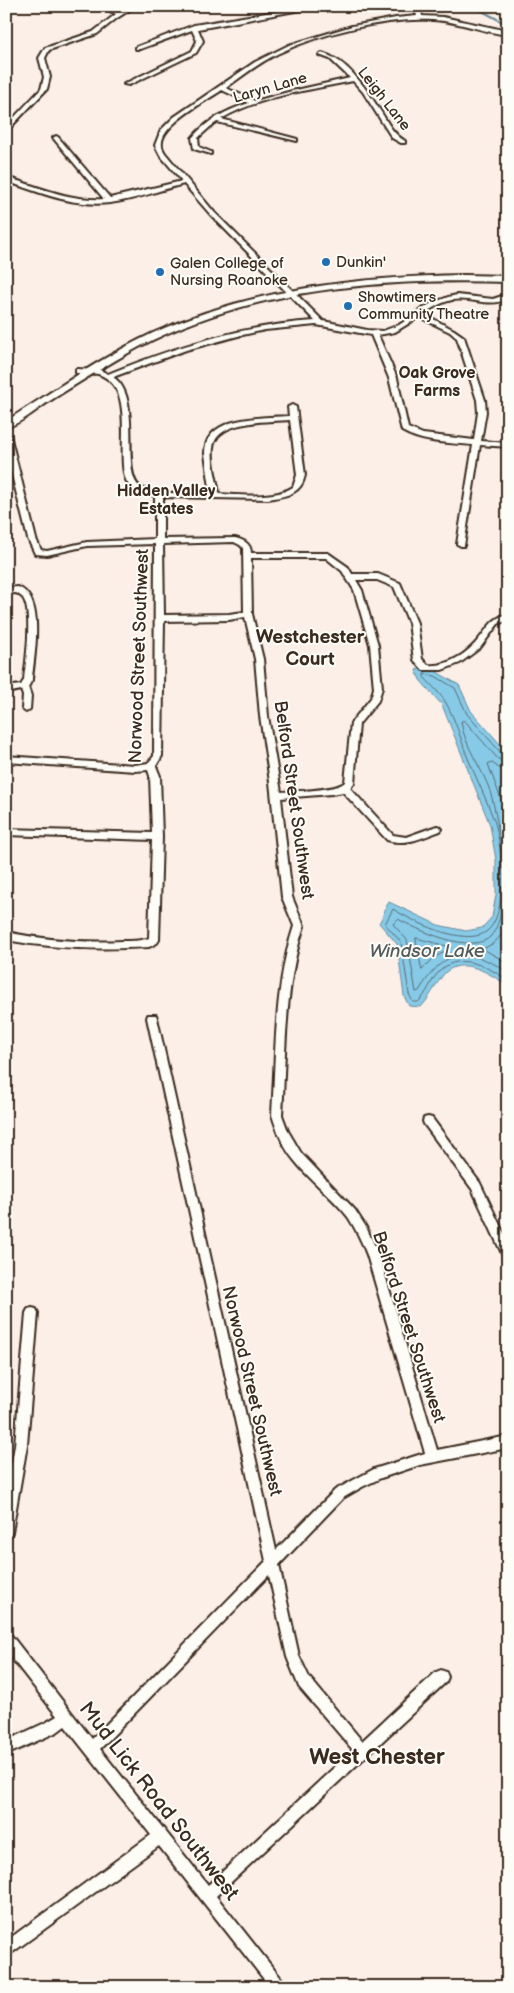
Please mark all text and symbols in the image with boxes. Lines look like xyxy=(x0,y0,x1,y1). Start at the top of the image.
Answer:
street label: Leigh Lane xyxy=(353,63,415,135)
street label: Laryn Lane xyxy=(231,68,309,108)
place label: Dunkin' xyxy=(336,253,386,272)
place label: Galen College of Nursing Roanoke xyxy=(170,254,288,290)
marker: Dunkin' xyxy=(320,256,332,268)
marker: Galen College of Nursing Roanoke xyxy=(154,266,166,278)
place label: Showtimers Community Theatre xyxy=(358,288,489,324)
marker: Showtimers Community Theatre xyxy=(342,300,354,312)
district label: Oak Grove Farms xyxy=(399,364,475,401)
district label: Hidden Valley Estates xyxy=(117,482,216,519)
street label: Norwood Street Southwest xyxy=(125,548,153,764)
district label: Westchester Court xyxy=(256,626,365,671)
street label: Belford Street Southwest xyxy=(270,699,318,901)
water label: Windsor Lake xyxy=(369,940,485,963)
street label: Belford Street Southwest xyxy=(368,1228,450,1426)
street label: Norwood Street Southwest xyxy=(218,1284,286,1498)
street label: Mud Lick Road Southwest xyxy=(74,1697,245,1906)
district label: West Chester xyxy=(309,1744,445,1771)

